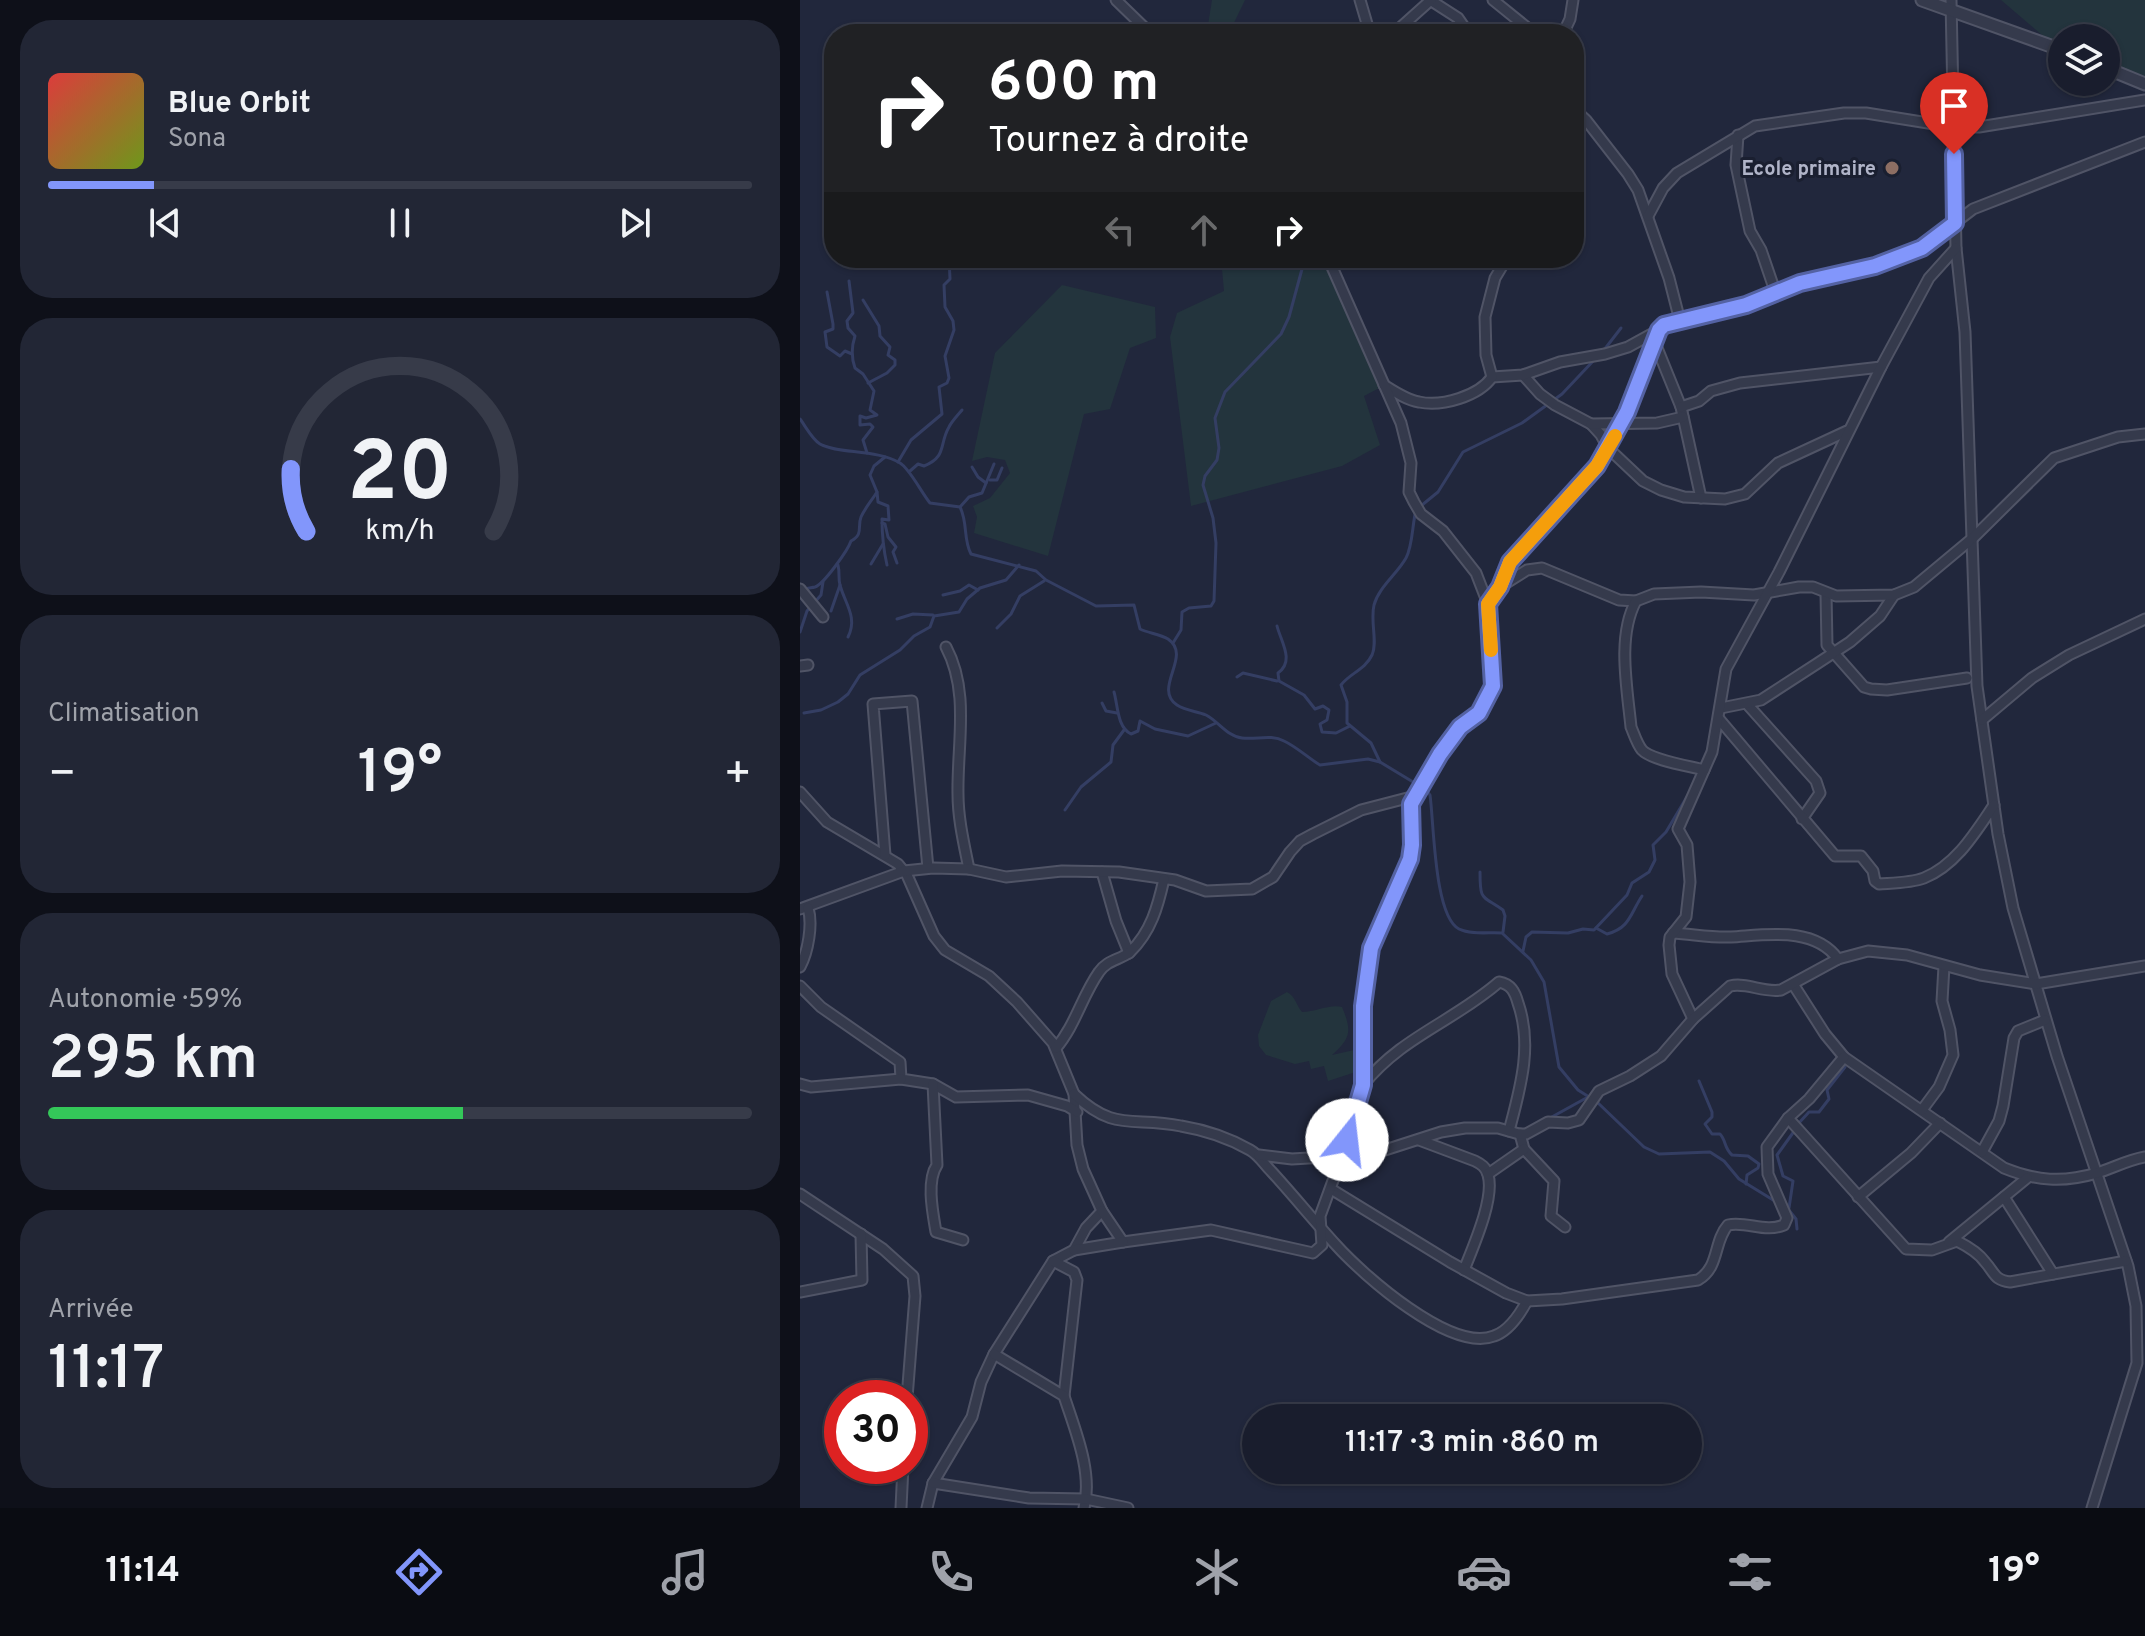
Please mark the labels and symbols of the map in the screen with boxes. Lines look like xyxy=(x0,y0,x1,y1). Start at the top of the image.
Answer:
pin xyxy=(1920,72,1988,154)
place label: Ecole primaire xyxy=(1742,157,1876,183)
marker: Ecole primaire xyxy=(1883,159,1901,177)
position arrow xyxy=(1305,1098,1389,1182)
speed limit sign: 30 xyxy=(824,1380,928,1484)

